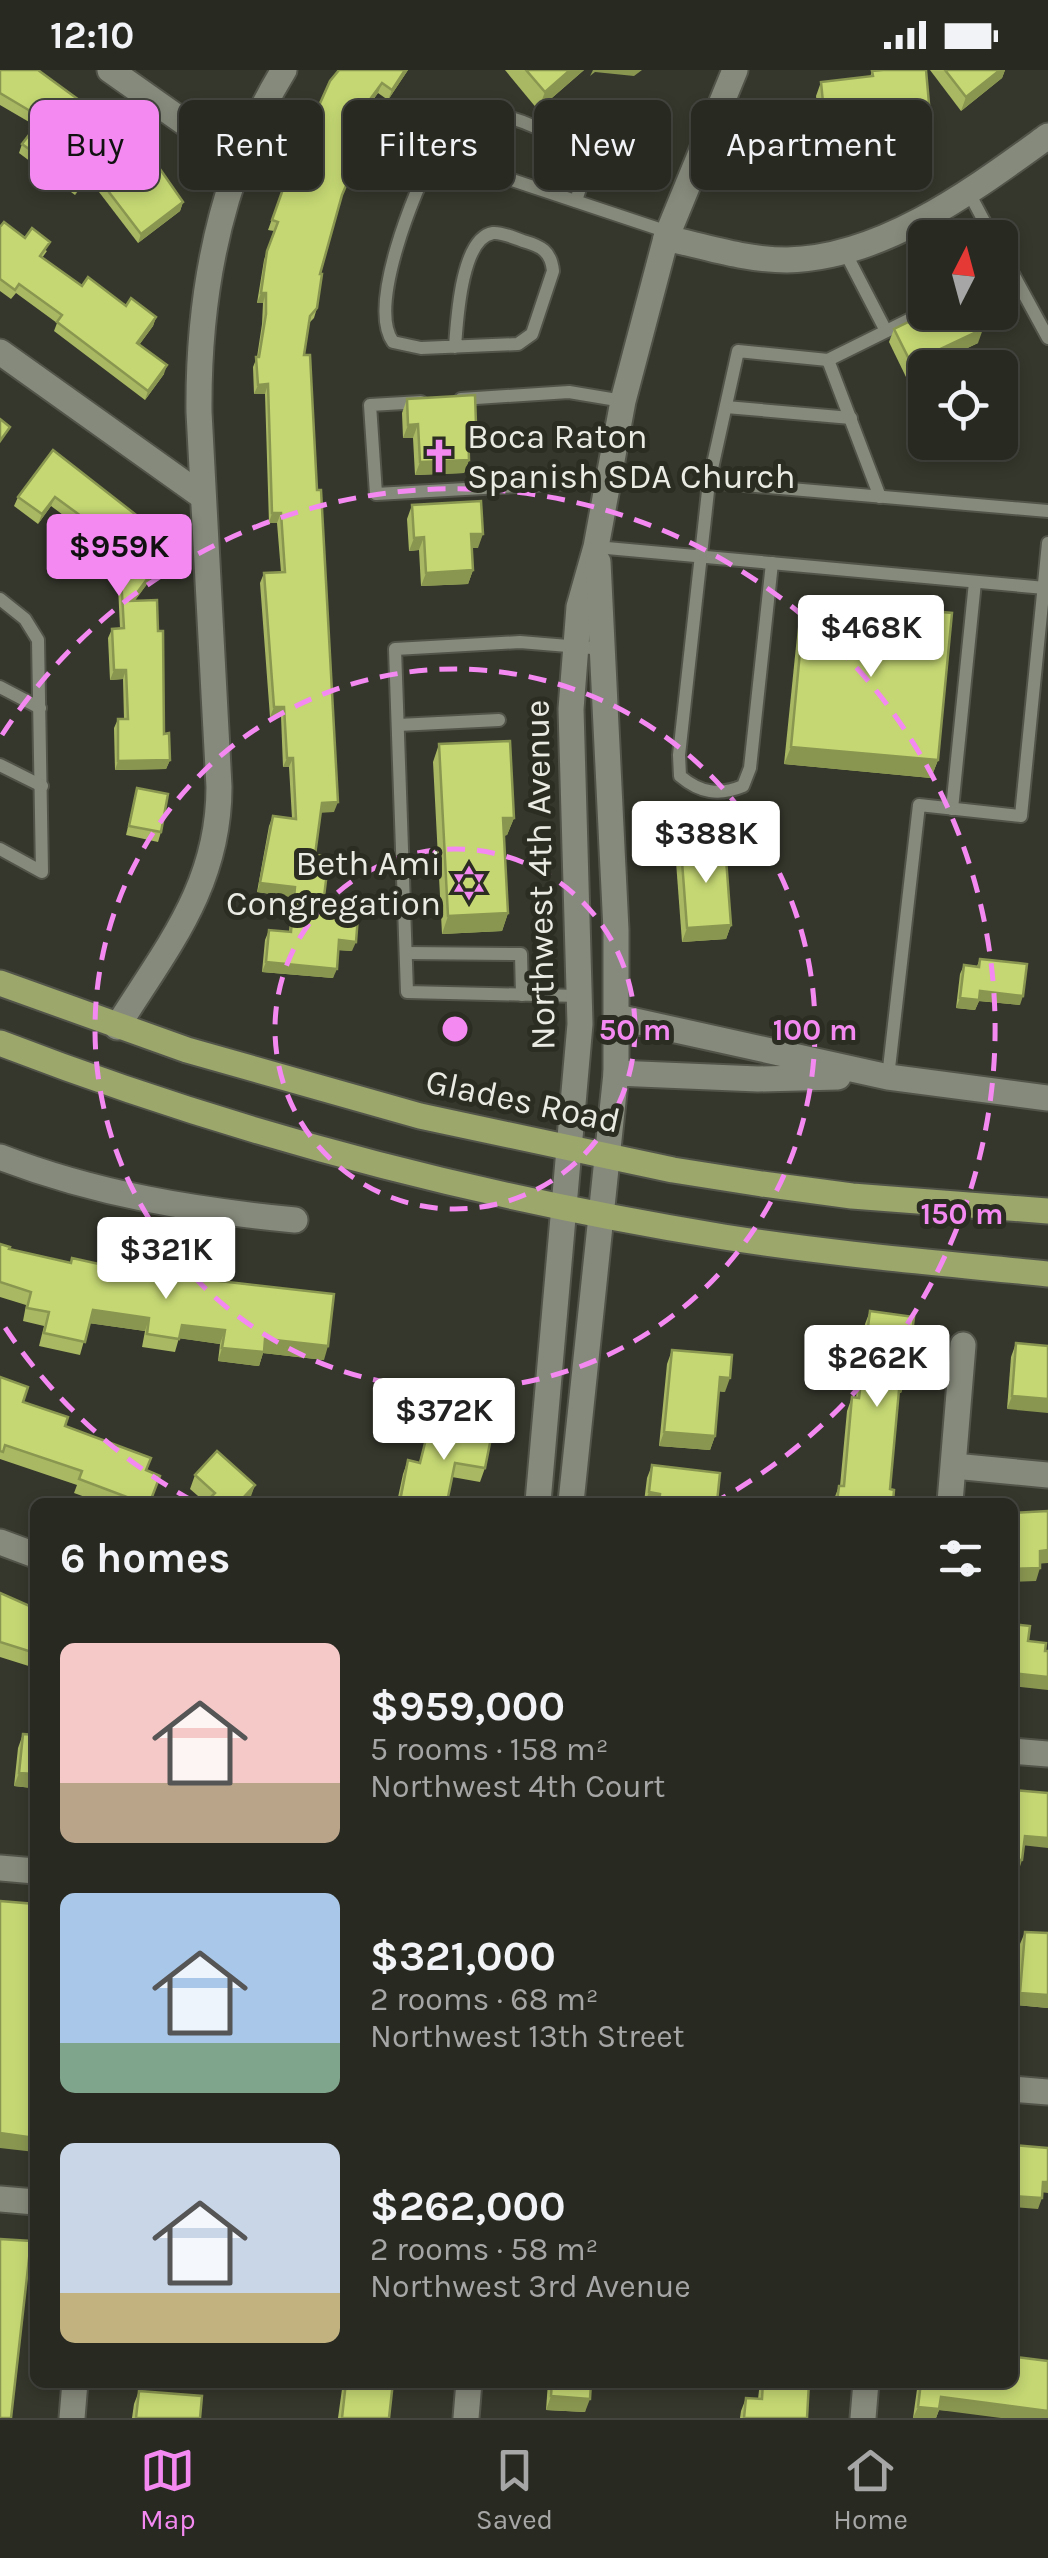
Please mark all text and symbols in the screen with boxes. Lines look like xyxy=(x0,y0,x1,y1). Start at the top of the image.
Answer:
text: 12:10 xyxy=(50,13,134,58)
chip: Buy xyxy=(30,100,159,190)
chip: Rent xyxy=(179,100,323,190)
chip: Filters xyxy=(343,100,514,190)
chip: New xyxy=(534,100,671,190)
chip: Apartment xyxy=(691,100,932,190)
north arrow xyxy=(908,220,1018,330)
map controls xyxy=(908,220,1018,460)
button: locate xyxy=(908,350,1018,460)
place label: Boca Raton Spanish SDA Church xyxy=(467,416,796,497)
church icon: Boca Raton Spanish SDA Church xyxy=(420,437,458,475)
pin: $959K xyxy=(49,514,189,599)
text: $959K xyxy=(69,528,169,565)
pin: $468K xyxy=(801,595,941,680)
text: $468K xyxy=(820,609,922,646)
street label: Northwest 4th Avenue xyxy=(516,699,564,1051)
pin: $388K xyxy=(636,801,776,886)
text: $388K xyxy=(654,815,758,852)
place label: Beth Ami Congregation xyxy=(226,843,441,924)
synagogue icon: Beth Ami Congregation xyxy=(450,864,488,902)
centre of rings xyxy=(437,1011,473,1047)
text: 50 m xyxy=(599,1012,671,1048)
text: 100 m xyxy=(773,1012,857,1048)
street label: Glades Road xyxy=(422,1060,624,1142)
text: 150 m xyxy=(920,1196,1004,1232)
pin: $321K xyxy=(96,1217,236,1302)
text: $321K xyxy=(119,1231,213,1268)
pin: $262K xyxy=(807,1325,947,1410)
text: $262K xyxy=(826,1339,928,1376)
pin: $372K xyxy=(374,1378,514,1463)
text: $372K xyxy=(395,1392,493,1429)
icon: filters xyxy=(933,1531,988,1586)
text: 6 homes xyxy=(60,1533,230,1583)
text: $959,000 xyxy=(370,1681,565,1731)
icon: home xyxy=(140,1683,260,1803)
text: 5 rooms · 158 m² xyxy=(370,1731,609,1768)
text: Northwest 4th Court xyxy=(370,1768,665,1805)
text: $321,000 xyxy=(370,1931,556,1981)
icon: home xyxy=(140,1933,260,2053)
text: 2 rooms · 68 m² xyxy=(370,1981,599,2018)
text: Northwest 13th Street xyxy=(370,2018,685,2055)
text: $262,000 xyxy=(370,2181,566,2231)
icon: home xyxy=(140,2183,260,2303)
text: 2 rooms · 58 m² xyxy=(370,2231,598,2268)
text: Northwest 3rd Avenue xyxy=(370,2268,691,2305)
tab: Map xyxy=(140,2443,196,2536)
tab: Saved xyxy=(476,2443,553,2536)
tab: Home xyxy=(833,2443,908,2536)

